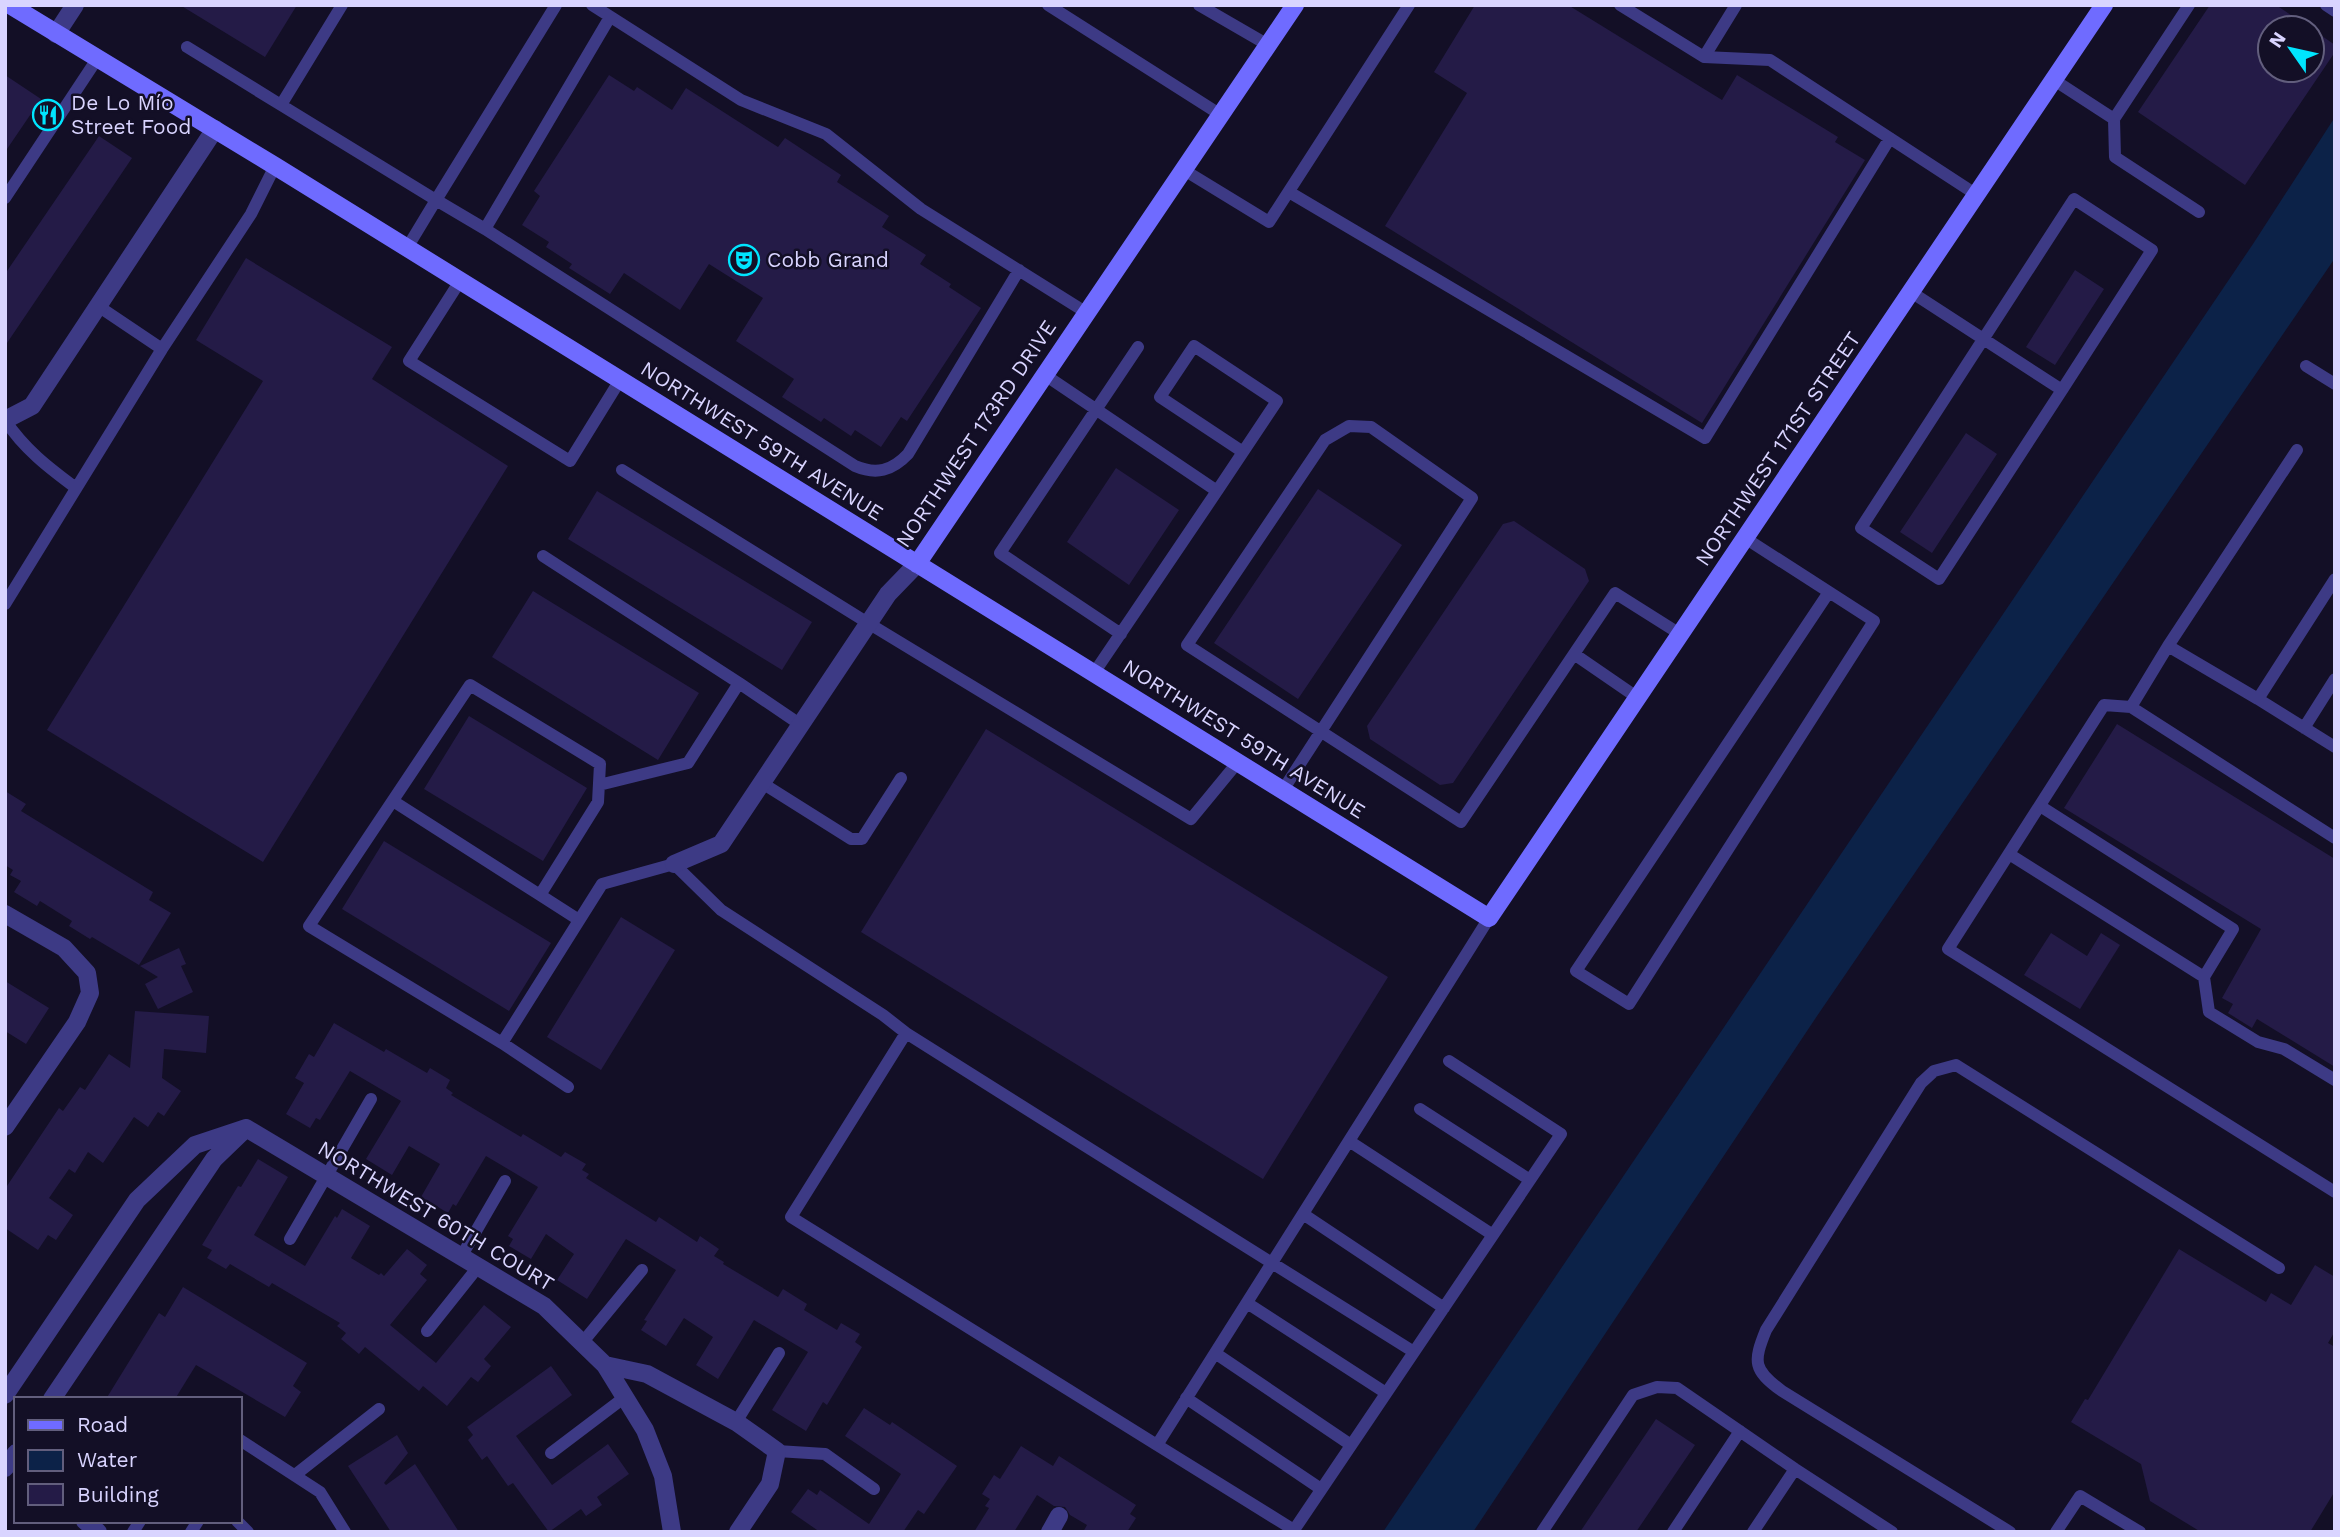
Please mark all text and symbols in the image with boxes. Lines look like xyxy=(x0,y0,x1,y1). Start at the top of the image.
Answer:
north arrow xyxy=(2256,14,2326,84)
text: N xyxy=(2264,28,2291,52)
place label: De Lo Mío Street Food xyxy=(71,90,191,139)
restaurant icon: De Lo Mío Street Food xyxy=(31,98,65,132)
theatre icon: Cobb Grand xyxy=(727,243,761,277)
place label: Cobb Grand xyxy=(767,247,889,272)
street label: NORTHWEST 173RD DRIVE xyxy=(890,315,1061,552)
street label: NORTHWEST 171ST STREET xyxy=(1690,327,1866,571)
street label: NORTHWEST 59TH AVENUE xyxy=(636,355,888,526)
street label: NORTHWEST 59TH AVENUE xyxy=(1118,653,1370,824)
street label: NORTHWEST 60TH COURT xyxy=(314,1135,559,1296)
legend xyxy=(14,1397,242,1523)
text: Road xyxy=(77,1412,128,1437)
text: Water xyxy=(77,1447,138,1472)
text: Building xyxy=(77,1482,159,1507)

